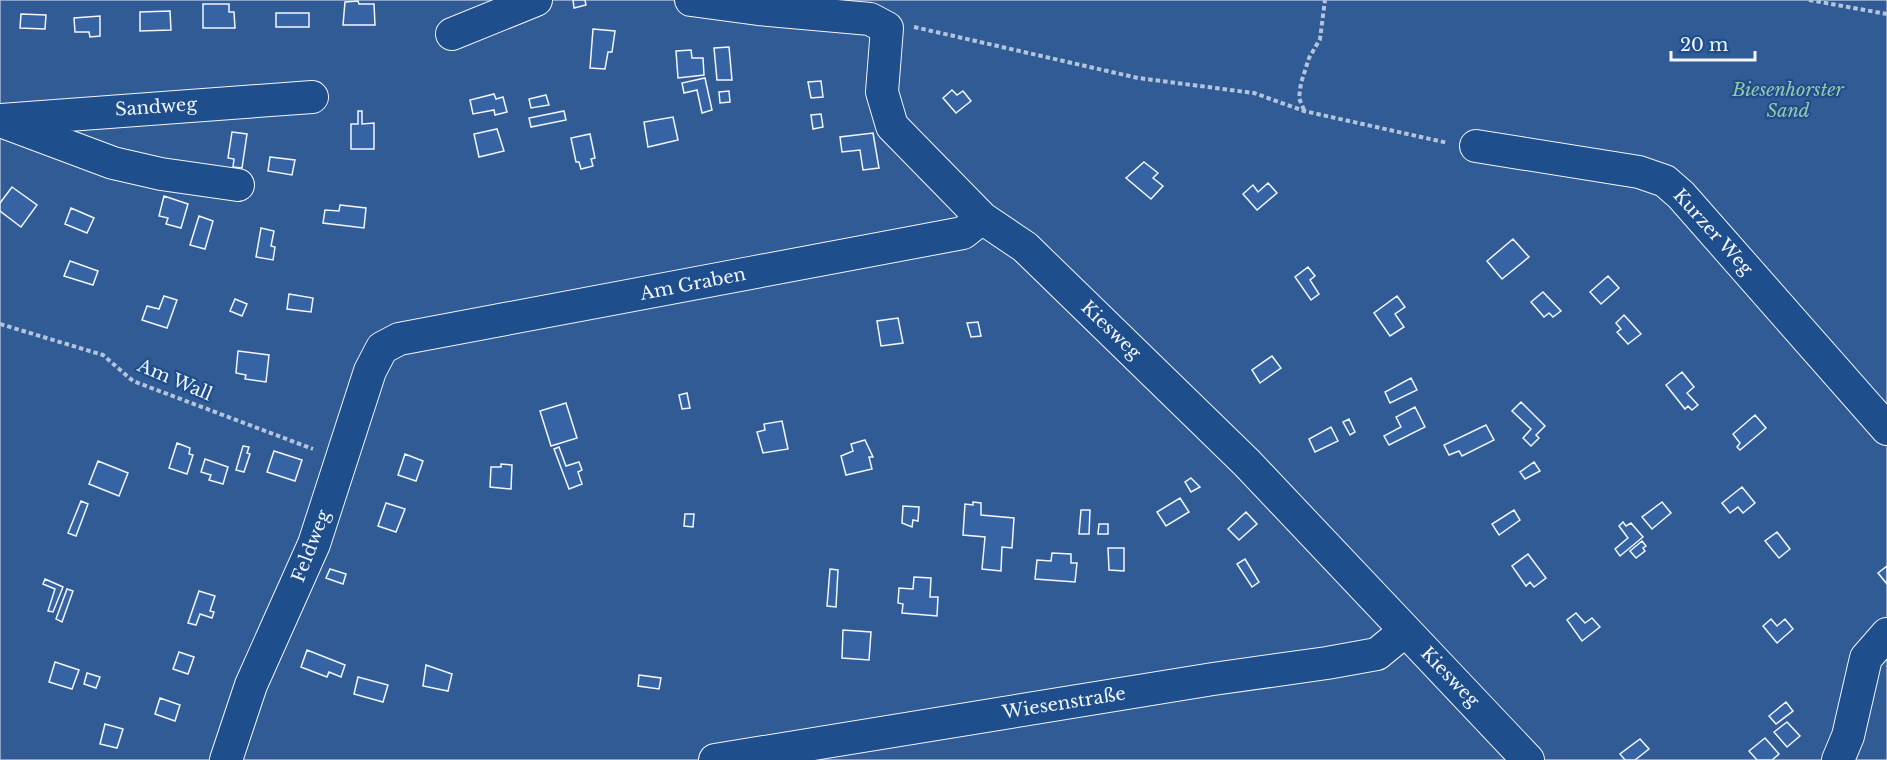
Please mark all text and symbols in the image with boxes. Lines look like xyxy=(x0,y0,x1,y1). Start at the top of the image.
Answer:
scale bar xyxy=(1671,24,1755,62)
text: 20 m xyxy=(1680,34,1728,56)
park label: Biesenhorster Sand xyxy=(1731,79,1844,122)
street label: Sandweg xyxy=(114,93,198,121)
street label: Kurzer Weg xyxy=(1669,184,1758,280)
street label: Am Graben xyxy=(637,263,748,305)
street label: Kiesweg xyxy=(1077,296,1146,364)
street label: Am Wall xyxy=(133,354,216,406)
street label: Feldweg xyxy=(287,507,335,585)
street label: Kiesweg xyxy=(1416,643,1484,712)
street label: Wiesenstraße xyxy=(1000,682,1127,724)

